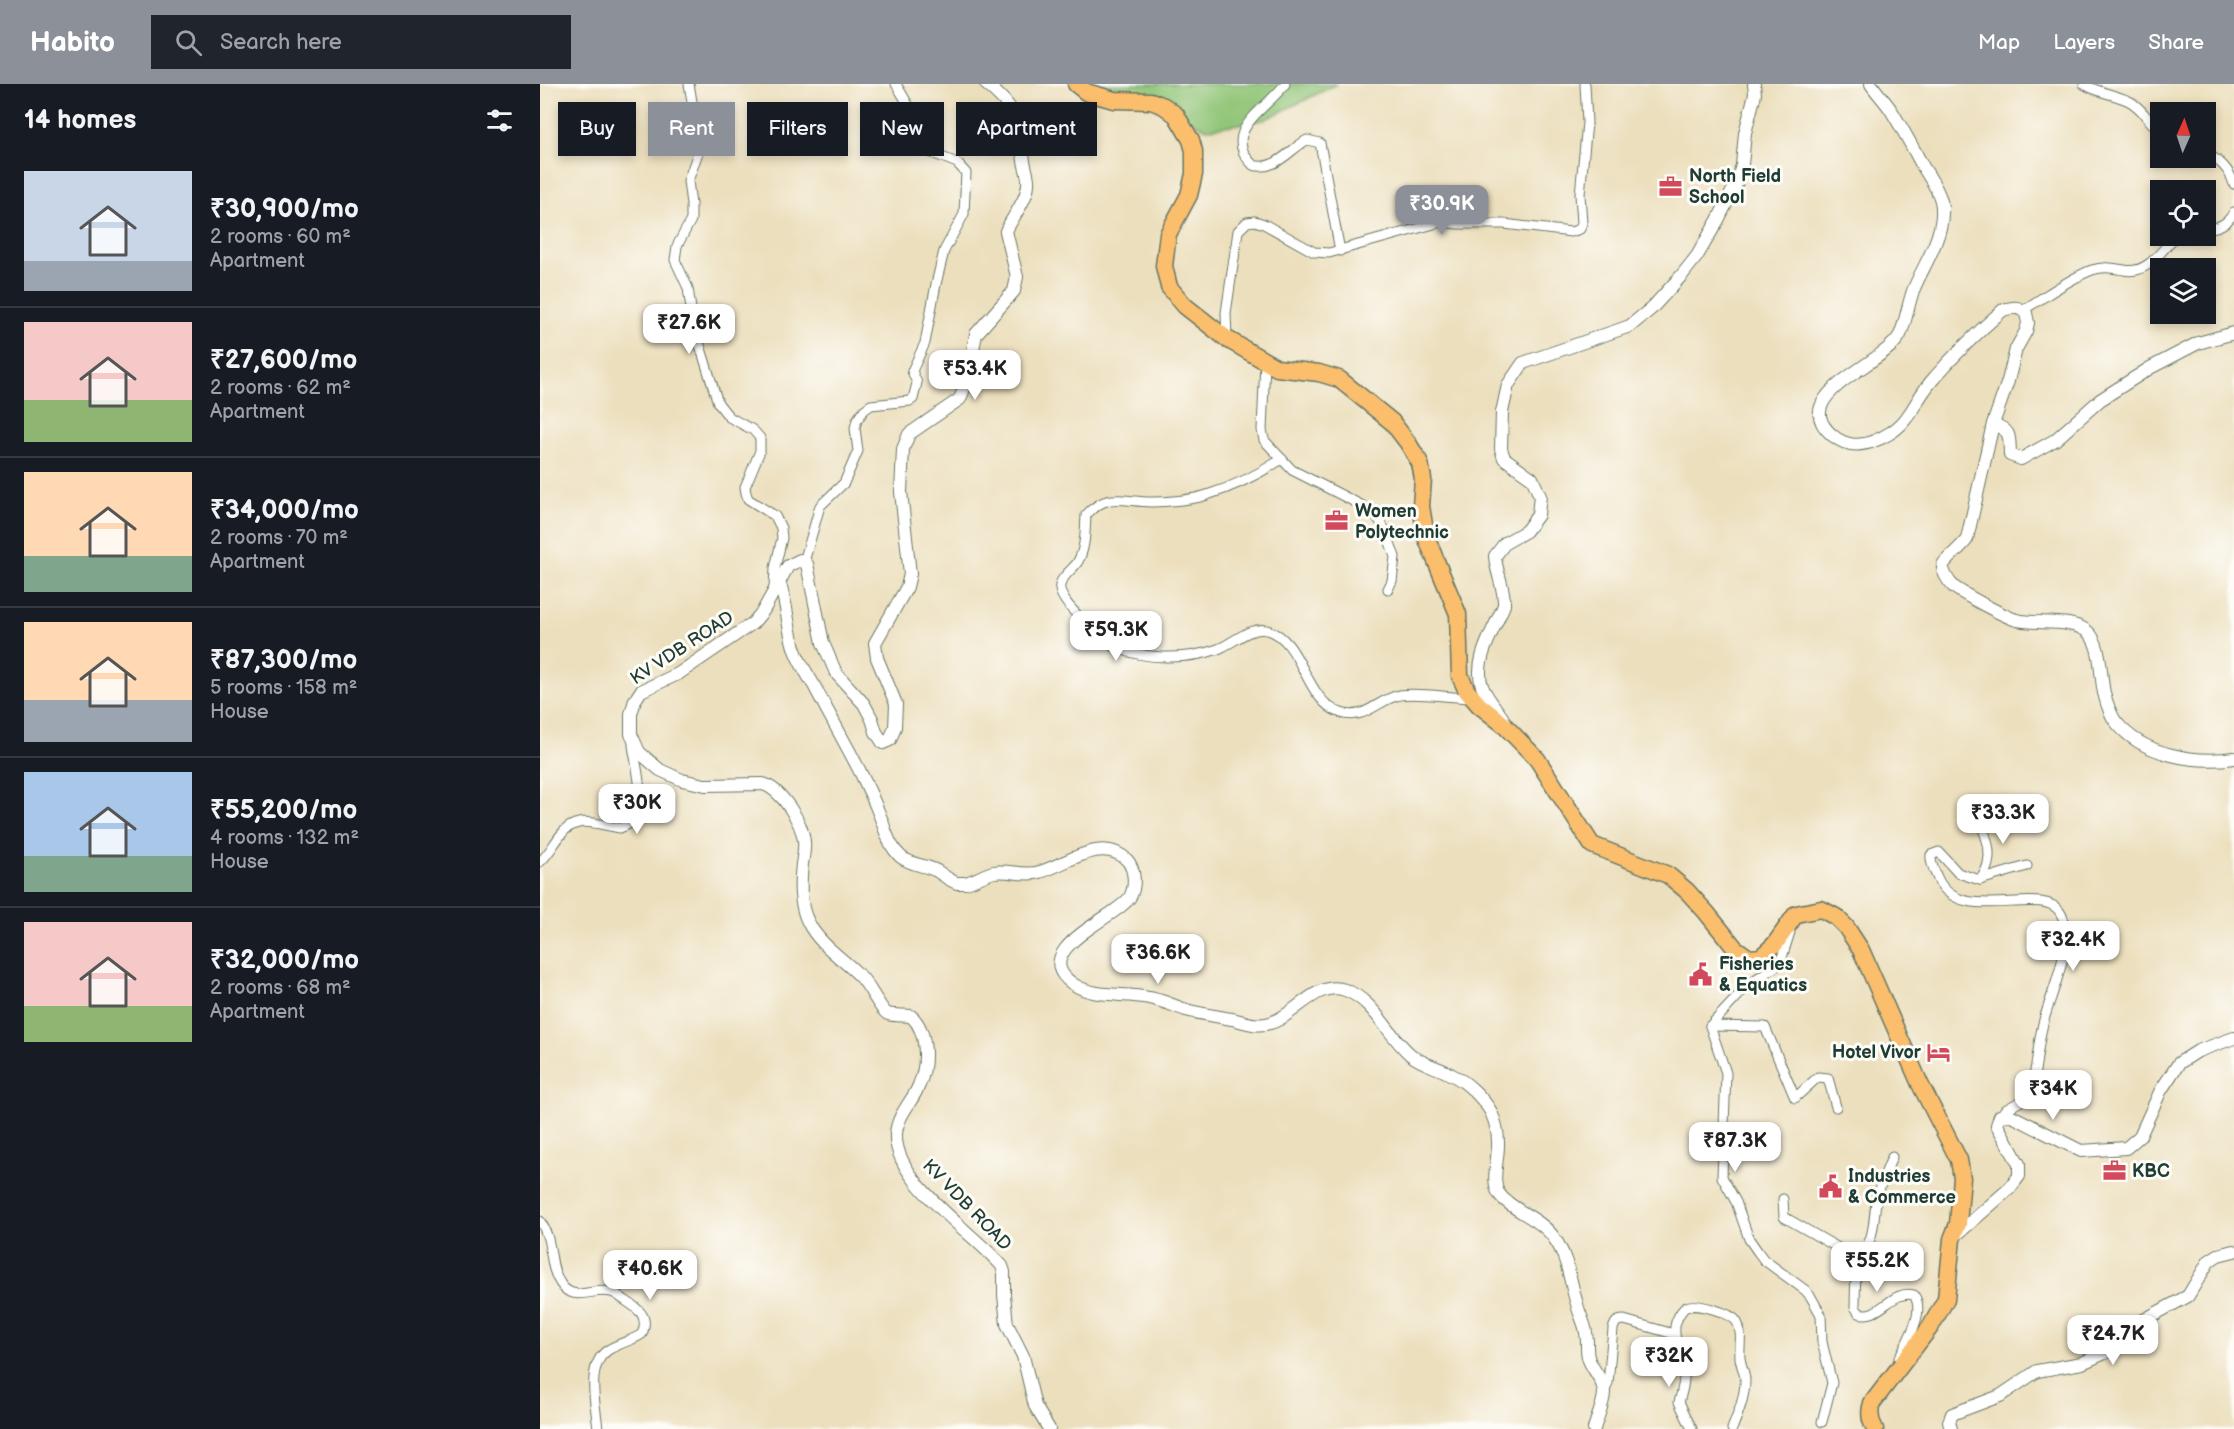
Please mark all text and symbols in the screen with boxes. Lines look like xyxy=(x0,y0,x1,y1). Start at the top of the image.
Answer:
search box xyxy=(151,15,571,69)
text: Habito xyxy=(30,26,115,59)
icon: search xyxy=(172,26,205,59)
text: Search here xyxy=(220,29,342,56)
text: Map xyxy=(1978,30,2020,55)
text: Layers xyxy=(2053,30,2115,55)
text: Share xyxy=(2148,30,2204,55)
chip: Buy xyxy=(558,102,636,156)
chip: Rent xyxy=(648,102,735,156)
chip: Filters xyxy=(747,102,848,156)
chip: New xyxy=(860,102,944,156)
chip: Apartment xyxy=(956,102,1097,156)
north arrow xyxy=(2150,102,2216,168)
map controls xyxy=(2150,102,2216,324)
icon: filters xyxy=(483,104,516,137)
text: 14 homes xyxy=(24,105,136,136)
place label: North Field School xyxy=(1689,166,1781,208)
office icon: North Field School xyxy=(1658,173,1684,199)
button: locate xyxy=(2150,180,2216,246)
pin: ₹30.9K xyxy=(1393,185,1491,236)
text: ₹30.9K xyxy=(1409,192,1475,216)
text: ₹30,900/mo xyxy=(210,194,359,225)
icon: home xyxy=(72,195,144,267)
text: 2 rooms · 60 m² xyxy=(210,225,351,249)
text: Apartment xyxy=(210,249,305,273)
button: layers xyxy=(2150,258,2216,324)
pin: ₹27.6K xyxy=(640,304,738,355)
text: ₹27.6K xyxy=(657,311,721,335)
text: ₹27,600/mo xyxy=(210,345,357,376)
icon: home xyxy=(72,346,144,418)
pin: ₹53.4K xyxy=(926,350,1024,401)
text: ₹53.4K xyxy=(943,357,1007,381)
text: 2 rooms · 62 m² xyxy=(210,376,351,400)
text: Apartment xyxy=(210,400,305,424)
text: ₹34,000/mo xyxy=(210,495,359,526)
icon: home xyxy=(72,496,144,568)
place label: Women Polytechnic xyxy=(1355,501,1449,543)
office icon: Women Polytechnic xyxy=(1324,508,1350,534)
text: 2 rooms · 70 m² xyxy=(210,526,348,550)
text: Apartment xyxy=(210,550,305,574)
street label: KV VDB ROAD xyxy=(627,607,737,689)
pin: ₹59.3K xyxy=(1067,611,1165,662)
text: ₹59.3K xyxy=(1084,618,1148,642)
text: ₹87,300/mo xyxy=(210,645,357,676)
icon: home xyxy=(72,646,144,718)
text: 5 rooms · 158 m² xyxy=(210,676,357,700)
text: House xyxy=(210,700,269,724)
pin: ₹30K xyxy=(601,784,673,835)
text: ₹30K xyxy=(612,791,662,815)
pin: ₹33.3K xyxy=(1954,794,2052,845)
text: ₹55,200/mo xyxy=(210,795,357,826)
icon: home xyxy=(72,796,144,868)
text: ₹33.3K xyxy=(1971,801,2035,825)
text: 4 rooms · 132 m² xyxy=(210,826,359,850)
text: House xyxy=(210,850,269,874)
pin: ₹32.4K xyxy=(2024,921,2122,972)
text: ₹32.4K xyxy=(2041,928,2105,952)
pin: ₹36.6K xyxy=(1109,934,1207,985)
text: ₹36.6K xyxy=(1125,941,1191,965)
text: ₹32,000/mo xyxy=(210,945,359,976)
icon: home xyxy=(72,946,144,1018)
place label: Fisheries & Equatics xyxy=(1719,954,1807,996)
public building icon: Fisheries & Equatics xyxy=(1688,961,1714,987)
text: 2 rooms · 68 m² xyxy=(210,976,351,1000)
text: Apartment xyxy=(210,1000,305,1024)
hotel icon: Hotel Vivor xyxy=(1926,1039,1952,1065)
place label: Hotel Vivor xyxy=(1832,1042,1922,1063)
pin: ₹34K xyxy=(2017,1070,2089,1121)
text: ₹34K xyxy=(2029,1077,2077,1101)
pin: ₹87.3K xyxy=(1686,1122,1784,1173)
text: ₹87.3K xyxy=(1703,1129,1767,1153)
street label: KV VDB ROAD xyxy=(918,1155,1016,1255)
office icon: KBC xyxy=(2101,1158,2127,1184)
place label: KBC xyxy=(2132,1161,2170,1182)
place label: Industries & Commerce xyxy=(1848,1166,1956,1208)
public building icon: Industries & Commerce xyxy=(1817,1173,1843,1199)
pin: ₹55.2K xyxy=(1828,1242,1926,1293)
text: ₹55.2K xyxy=(1845,1249,1909,1273)
pin: ₹40.6K xyxy=(601,1250,699,1301)
text: ₹40.6K xyxy=(617,1257,683,1281)
pin: ₹24.7K xyxy=(2064,1315,2162,1366)
text: ₹24.7K xyxy=(2081,1322,2145,1346)
pin: ₹32K xyxy=(1633,1337,1705,1388)
text: ₹32K xyxy=(1645,1344,1693,1368)

